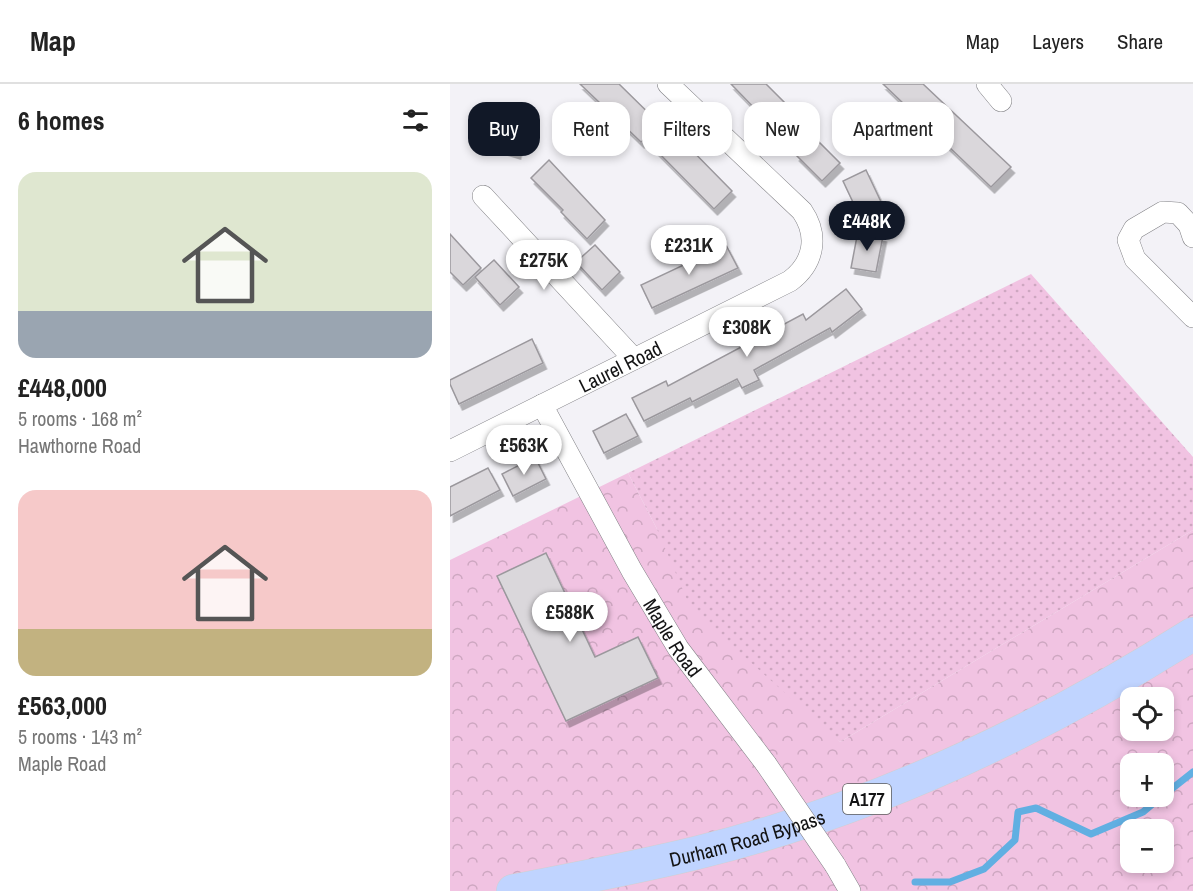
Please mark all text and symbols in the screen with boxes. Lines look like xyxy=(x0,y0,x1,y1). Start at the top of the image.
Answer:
text: Map xyxy=(30,22,76,60)
text: Map xyxy=(966,27,999,56)
text: Layers xyxy=(1032,27,1084,56)
text: Share xyxy=(1117,27,1163,56)
chip: Buy xyxy=(468,102,540,156)
chip: Rent xyxy=(552,102,630,156)
chip: Filters xyxy=(642,102,732,156)
chip: New xyxy=(744,102,820,156)
chip: Apartment xyxy=(832,102,954,156)
text: 6 homes xyxy=(18,103,105,138)
icon: filters xyxy=(399,104,432,137)
pin: £448K xyxy=(825,201,909,252)
text: £448K xyxy=(843,207,891,234)
icon: home xyxy=(171,211,279,319)
pin: £231K xyxy=(647,225,731,276)
text: £231K xyxy=(665,231,713,258)
pin: £275K xyxy=(502,240,586,291)
text: £275K xyxy=(520,246,568,273)
pin: £308K xyxy=(705,307,789,358)
text: £308K xyxy=(723,313,771,340)
street label: Laurel Road xyxy=(574,334,666,398)
text: £448,000 xyxy=(18,370,107,405)
text: 5 rooms · 168 m² xyxy=(18,405,142,432)
pin: £563K xyxy=(482,425,566,476)
text: £563K xyxy=(500,431,548,458)
text: Hawthorne Road xyxy=(18,432,141,459)
icon: home xyxy=(171,529,279,637)
pin: £588K xyxy=(528,592,612,643)
street label: Maple Road xyxy=(638,593,709,682)
text: £588K xyxy=(546,598,594,625)
map controls xyxy=(1120,687,1174,873)
button: locate xyxy=(1120,687,1174,741)
text: £563,000 xyxy=(18,688,107,723)
text: 5 rooms · 143 m² xyxy=(18,723,142,750)
text: Maple Road xyxy=(18,750,106,777)
button: + xyxy=(1120,753,1174,807)
road number: A177 xyxy=(843,784,891,814)
street label: Durham Road Bypass xyxy=(666,803,828,872)
button: − xyxy=(1120,819,1174,873)

